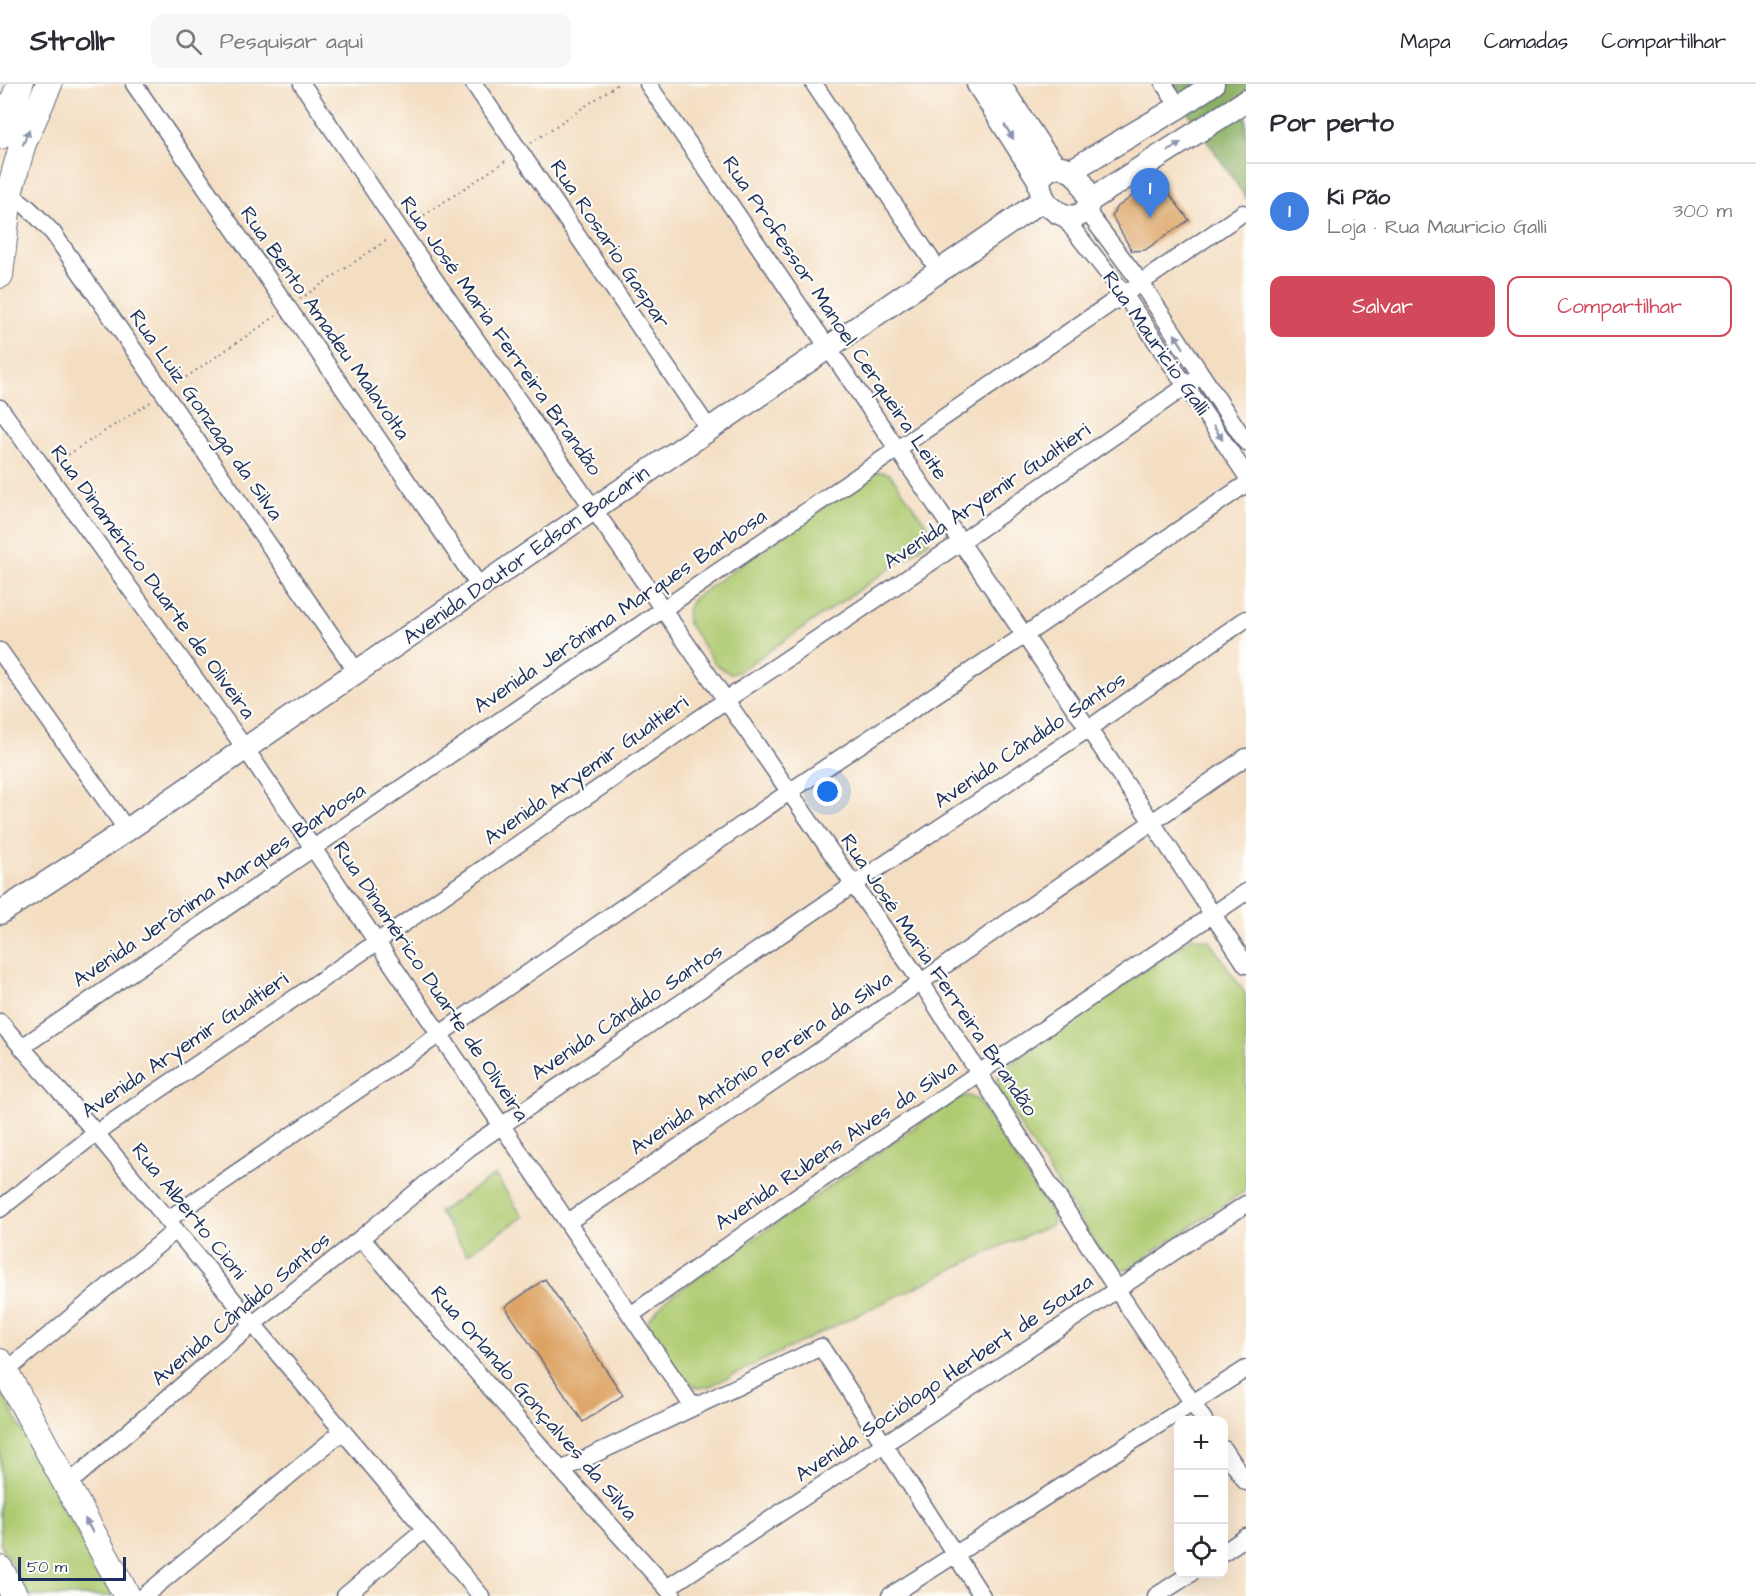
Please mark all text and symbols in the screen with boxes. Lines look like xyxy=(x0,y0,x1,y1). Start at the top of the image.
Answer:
search box xyxy=(151,14,571,68)
text: Strollr xyxy=(30,22,115,61)
icon: search xyxy=(172,25,205,58)
text: Pesquisar aqui xyxy=(220,26,363,57)
text: Mapa xyxy=(1400,27,1451,56)
text: Camadas xyxy=(1484,27,1568,56)
text: Compartilhar xyxy=(1601,27,1726,56)
text: Por perto xyxy=(1270,105,1394,141)
one-way arrow xyxy=(1003,123,1015,139)
one-way arrow xyxy=(21,128,31,146)
one-way arrow xyxy=(1166,142,1182,153)
street label: Rua Professor Manoel Cerqueira Leite xyxy=(715,150,955,486)
street label: Rua Rosario Gaspar xyxy=(542,154,677,335)
pin: 1 xyxy=(1130,168,1170,218)
text: Ki Pão xyxy=(1327,182,1390,213)
street label: Rua José Maria Ferreira Brandão xyxy=(393,190,609,482)
text: 1 xyxy=(1288,197,1291,225)
text: 300 m xyxy=(1673,197,1732,225)
street label: Rua Bento Amadeu Malavolta xyxy=(233,200,417,446)
text: Loja · Rua Mauricio Galli xyxy=(1327,213,1546,241)
street label: Rua Mauricio Galli xyxy=(1095,265,1217,421)
button: Salvar xyxy=(1270,276,1495,337)
button: Compartilhar xyxy=(1507,276,1732,337)
street label: Rua Luiz Gonzaga da Silva xyxy=(120,304,290,528)
one-way arrow xyxy=(1173,333,1185,349)
street label: Avenida Aryemir Gualtieri xyxy=(878,416,1097,578)
one-way arrow xyxy=(1213,425,1224,441)
street label: Rua Dinamérico Duarte de Oliveira xyxy=(44,439,263,725)
street label: Avenida Doutor Edson Bacarin xyxy=(397,459,655,651)
street label: Avenida Jerônima Marques Barbosa xyxy=(468,502,772,720)
street label: Avenida Cândido Santos xyxy=(928,665,1132,815)
street label: Avenida Aryemir Gualtieri xyxy=(478,688,695,853)
street label: Avenida Jerônima Marques Barbosa xyxy=(67,776,371,994)
your location xyxy=(813,777,842,806)
street label: Rua José Maria Ferreira Brandão xyxy=(833,828,1045,1122)
street label: Rua Dinamérico Duarte de Oliveira xyxy=(326,835,536,1127)
street label: Avenida Cândido Santos xyxy=(525,937,729,1087)
street label: Avenida Antônio Pereira da Silva xyxy=(624,964,898,1162)
street label: Avenida Aryemir Gualtieri xyxy=(76,965,295,1127)
street label: Avenida Rubens Alves da Silva xyxy=(709,1053,963,1237)
street label: Rua Alberto Cioni xyxy=(125,1136,253,1286)
street label: Avenida Cândido Santos xyxy=(145,1225,337,1393)
street label: Avenida Sociólogo Herbert de Souza xyxy=(789,1267,1100,1491)
street label: Rua Orlando Gonçalves da Silva xyxy=(424,1279,644,1527)
map controls xyxy=(1174,1416,1228,1578)
button: + xyxy=(1174,1416,1228,1470)
button: − xyxy=(1174,1470,1228,1524)
one-way arrow xyxy=(84,1517,94,1534)
button: locate xyxy=(1174,1524,1228,1578)
scale bar xyxy=(18,1554,126,1582)
text: 50 m xyxy=(27,1556,67,1578)

